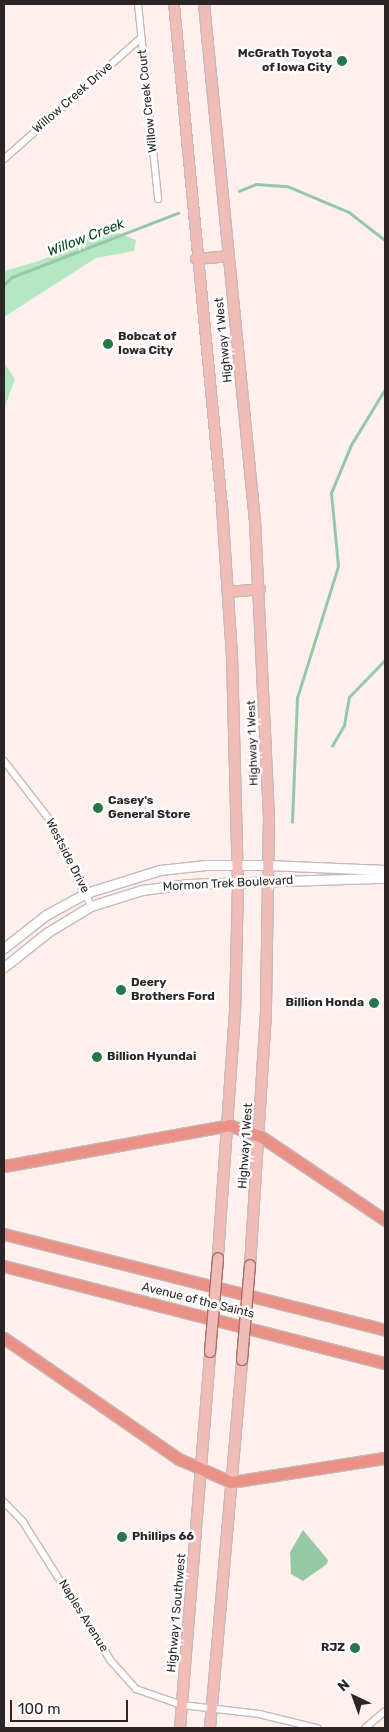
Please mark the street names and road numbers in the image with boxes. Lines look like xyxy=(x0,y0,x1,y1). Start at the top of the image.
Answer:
street label: Willow Creek Court xyxy=(135,49,161,153)
street label: Willow Creek Drive xyxy=(30,59,116,137)
street label: Highway 1 West xyxy=(212,296,236,384)
street label: Highway 1 West xyxy=(244,700,262,786)
street label: Westside Drive xyxy=(42,816,92,896)
street label: Mormon Trek Boulevard xyxy=(162,873,294,895)
street label: Highway 1 West xyxy=(236,1102,256,1190)
street label: Avenue of the Saints xyxy=(140,1280,256,1322)
street label: Highway 1 Southwest xyxy=(165,1553,189,1673)
street label: Naples Avenue xyxy=(55,1577,111,1655)

